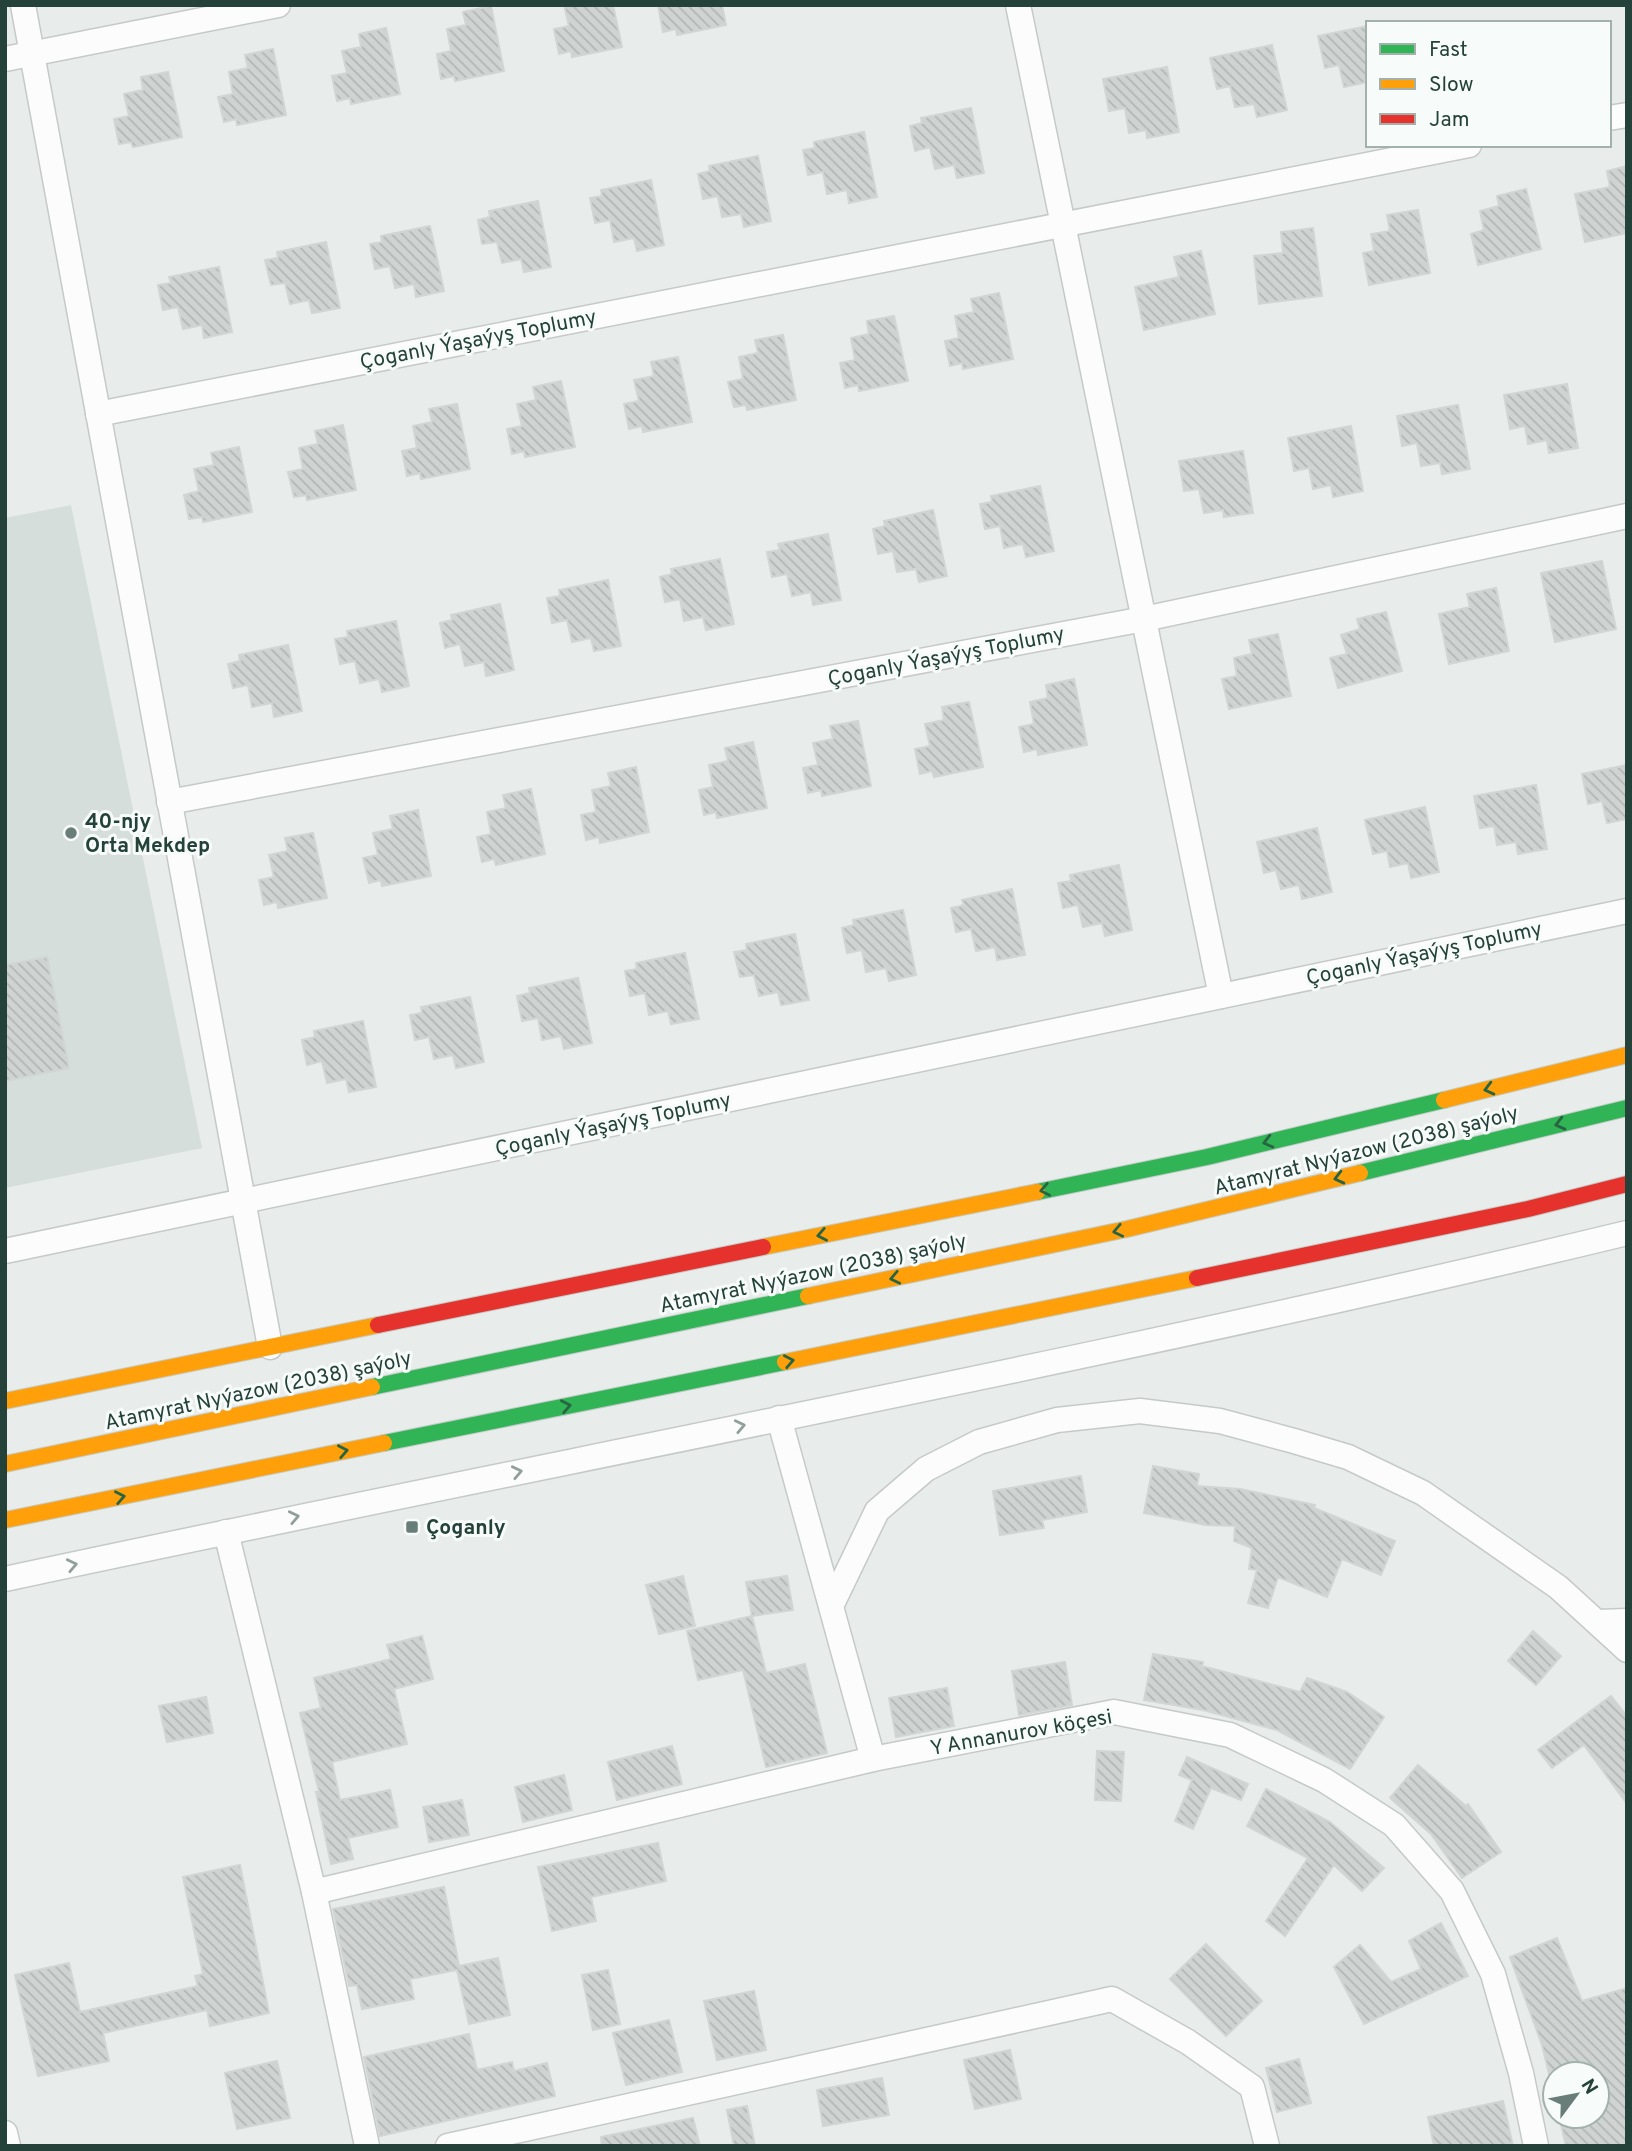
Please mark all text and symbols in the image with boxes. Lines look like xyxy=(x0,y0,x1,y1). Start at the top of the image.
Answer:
legend xyxy=(1366,21,1611,147)
text: Fast xyxy=(1429,37,1468,64)
text: Slow xyxy=(1429,72,1474,99)
text: Jam xyxy=(1429,107,1470,134)
street label: Çoganly Ýaşaýyş Toplumy xyxy=(357,303,599,377)
street label: Çoganly Ýaşaýyş Toplumy xyxy=(825,620,1067,694)
place label: 40-njy Orta Mekdep xyxy=(85,809,210,860)
marker: 40-njy Orta Mekdep xyxy=(63,825,79,841)
street label: Çoganly Ýaşaýyş Toplumy xyxy=(1304,915,1545,993)
one-way arrow xyxy=(1483,1081,1495,1095)
street label: Çoganly Ýaşaýyş Toplumy xyxy=(493,1086,734,1164)
street label: Atamyrat Nyýazow (2038) şaýoly xyxy=(1211,1100,1522,1202)
one-way arrow xyxy=(1555,1116,1567,1130)
one-way arrow xyxy=(1262,1134,1274,1148)
one-way arrow xyxy=(1333,1170,1345,1184)
one-way arrow xyxy=(1039,1181,1051,1196)
one-way arrow xyxy=(1112,1223,1124,1237)
one-way arrow xyxy=(816,1227,828,1242)
street label: Atamyrat Nyýazow (2038) şaýoly xyxy=(657,1229,969,1320)
one-way arrow xyxy=(889,1269,901,1284)
street label: Atamyrat Nyýazow (2038) şaýoly xyxy=(102,1346,414,1437)
one-way arrow xyxy=(783,1355,795,1370)
one-way arrow xyxy=(560,1400,572,1415)
one-way arrow xyxy=(734,1419,746,1434)
one-way arrow xyxy=(337,1445,349,1460)
one-way arrow xyxy=(511,1465,523,1480)
one-way arrow xyxy=(114,1490,126,1505)
one-way arrow xyxy=(288,1511,300,1526)
place label: Çoganly xyxy=(426,1515,506,1542)
marker: Çoganly xyxy=(404,1519,420,1535)
one-way arrow xyxy=(66,1558,78,1573)
street label: Y Annanurov köçesi xyxy=(928,1704,1114,1763)
north arrow xyxy=(1541,2060,1611,2130)
text: N xyxy=(1575,2075,1603,2099)

